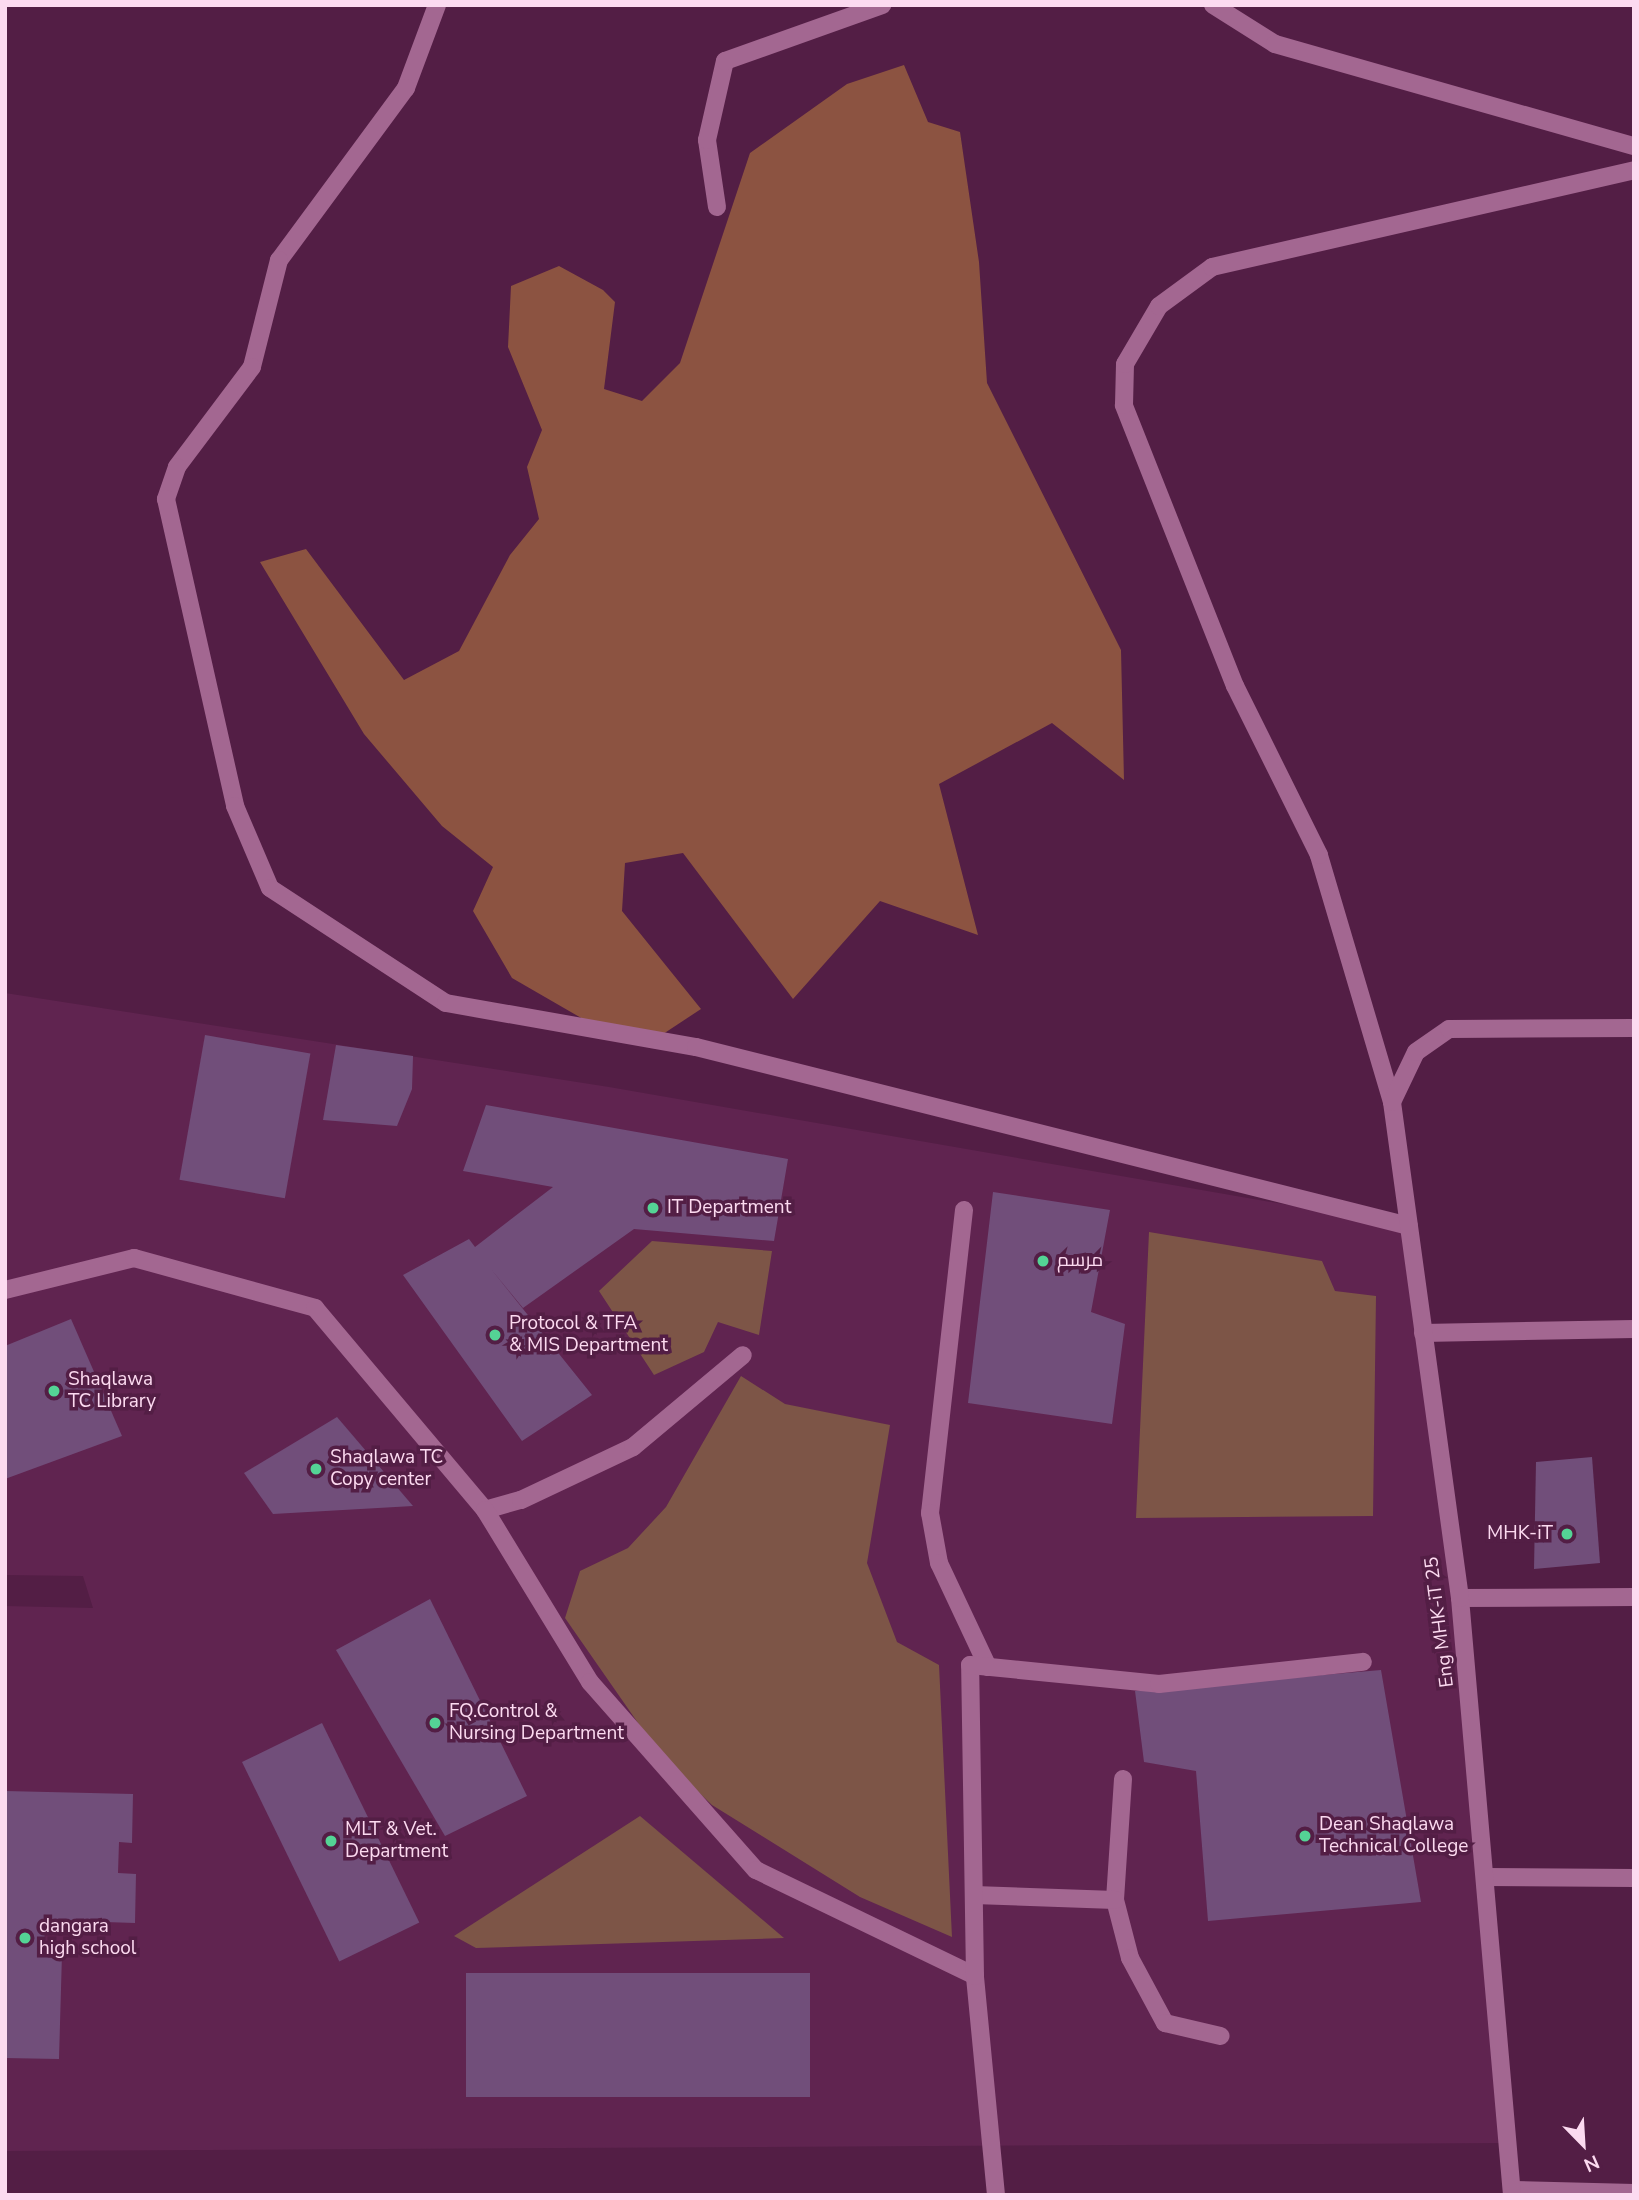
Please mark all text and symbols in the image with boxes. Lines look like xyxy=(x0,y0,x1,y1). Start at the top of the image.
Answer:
place label: IT Department xyxy=(667,1197,791,1219)
marker: IT Department xyxy=(645,1200,661,1216)
place label: مرسم xyxy=(1057,1250,1103,1272)
marker: مرسم xyxy=(1035,1253,1051,1269)
place label: Protocol & TFA & MIS Department xyxy=(509,1313,668,1357)
marker: Protocol & TFA & MIS Department xyxy=(487,1327,503,1343)
place label: Shaqlawa TC Library xyxy=(68,1369,156,1413)
marker: Shaqlawa TC Library xyxy=(46,1383,62,1399)
place label: Shaqlawa TC Copy center xyxy=(330,1447,443,1491)
marker: Shaqlawa TC Copy center xyxy=(308,1461,324,1477)
place label: MHK-iT xyxy=(1487,1523,1553,1545)
marker: MHK-iT xyxy=(1559,1526,1575,1542)
street label: Eng MHK-iT 25 xyxy=(1421,1555,1459,1689)
place label: FQ.Control & Nursing Department xyxy=(449,1701,624,1745)
marker: FQ.Control & Nursing Department xyxy=(427,1715,443,1731)
place label: Dean Shaqlawa Technical College xyxy=(1319,1814,1468,1858)
place label: MLT & Vet. Department xyxy=(345,1819,448,1863)
marker: Dean Shaqlawa Technical College xyxy=(1297,1828,1313,1844)
marker: MLT & Vet. Department xyxy=(323,1833,339,1849)
place label: dangara high school xyxy=(39,1916,136,1960)
marker: dangara high school xyxy=(17,1930,33,1946)
north arrow xyxy=(1548,2109,1618,2179)
text: N xyxy=(1580,2148,1603,2178)

